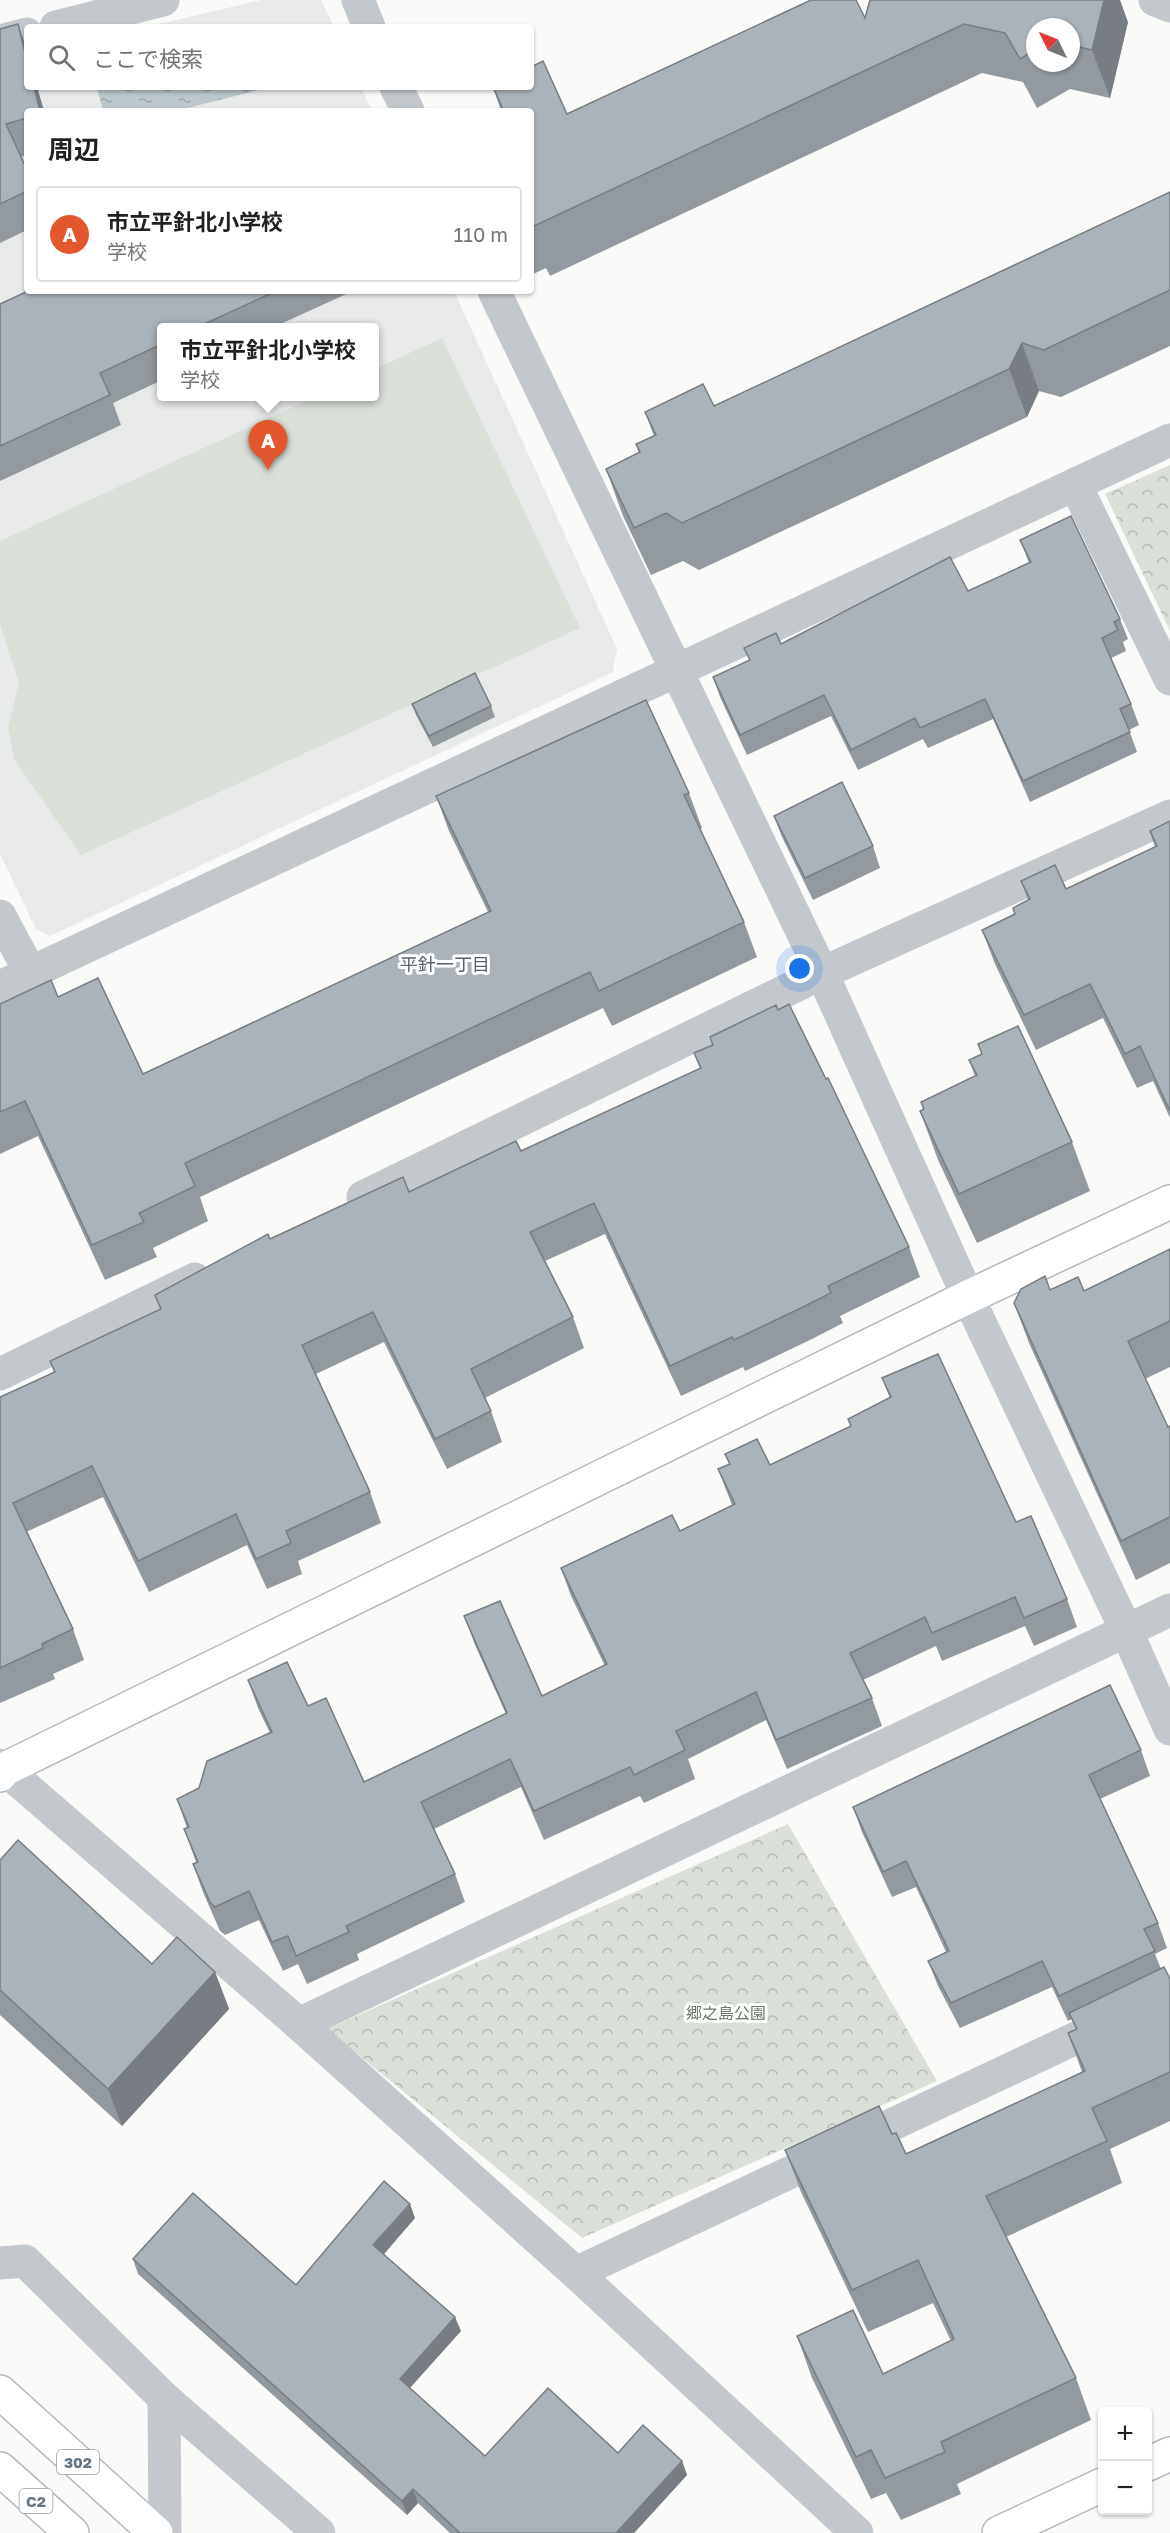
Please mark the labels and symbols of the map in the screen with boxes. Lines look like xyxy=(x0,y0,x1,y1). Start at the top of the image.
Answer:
north arrow xyxy=(1026,18,1080,72)
pin: A xyxy=(248,420,288,470)
district label: 平針一丁目 xyxy=(400,953,490,975)
your location xyxy=(785,954,814,983)
park label: 郷之島公園 xyxy=(686,2003,766,2023)
road number: 302 xyxy=(57,2450,99,2474)
road number: C2 xyxy=(20,2489,52,2513)

